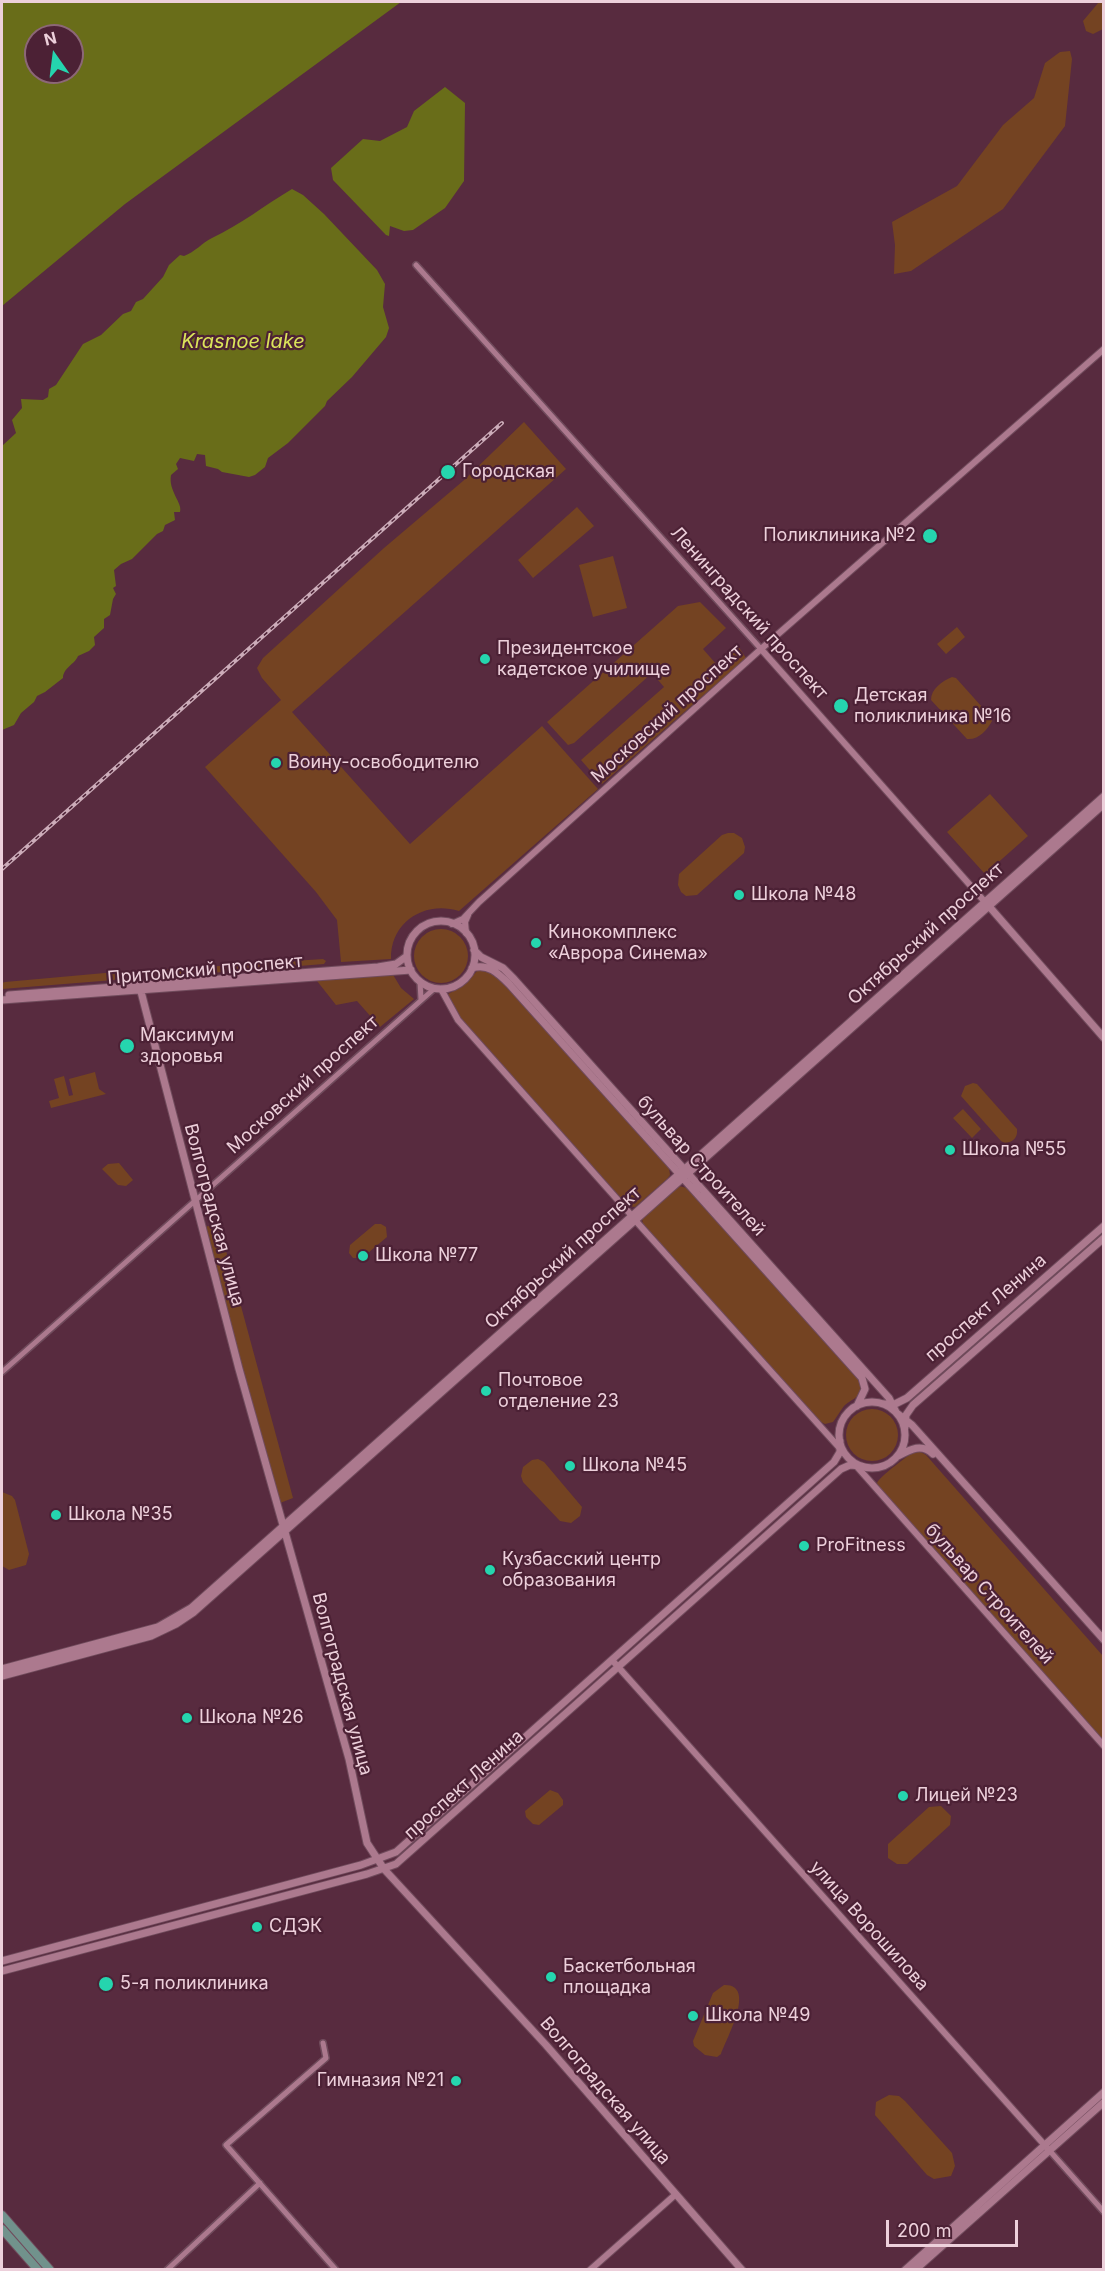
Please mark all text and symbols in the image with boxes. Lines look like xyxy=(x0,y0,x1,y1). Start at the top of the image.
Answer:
north arrow xyxy=(24,24,84,84)
text: N xyxy=(42,27,58,50)
water label: Krasnoe lake xyxy=(181,330,305,354)
place label: Городская xyxy=(462,461,555,483)
marker: Городская xyxy=(439,463,457,481)
street label: Ленинградский проспект xyxy=(666,522,832,704)
place label: Поликлиника №2 xyxy=(763,525,916,547)
marker: Поликлиника №2 xyxy=(921,527,939,545)
place label: Президентское кадетское училище xyxy=(497,638,670,680)
street label: Московский проспект xyxy=(587,640,747,788)
marker: Президентское кадетское училище xyxy=(478,652,492,666)
place label: Детская поликлиника №16 xyxy=(854,685,1011,728)
marker: Детская поликлиника №16 xyxy=(832,697,850,715)
place label: Воину-освободителю xyxy=(288,752,479,774)
marker: Воину-освободителю xyxy=(269,756,283,770)
street label: Октябрьский проспект xyxy=(844,858,1008,1010)
place label: Школа №48 xyxy=(751,884,856,906)
marker: Школа №48 xyxy=(732,888,746,902)
place label: Кинокомплекс «Аврора Синема» xyxy=(548,922,708,964)
marker: Кинокомплекс «Аврора Синема» xyxy=(529,936,543,950)
street label: Притомский проспект xyxy=(106,951,304,989)
street label: Московский проспект xyxy=(223,1011,383,1159)
place label: Максимум здоровья xyxy=(140,1025,234,1068)
marker: Максимум здоровья xyxy=(118,1037,136,1055)
street label: бульвар Строителей xyxy=(632,1091,770,1241)
street label: Волгоградская улица xyxy=(179,1121,249,1309)
place label: Школа №55 xyxy=(962,1139,1066,1161)
marker: Школа №55 xyxy=(943,1143,957,1157)
street label: Октябрьский проспект xyxy=(481,1182,645,1334)
place label: Школа №77 xyxy=(375,1245,478,1267)
marker: Школа №77 xyxy=(356,1249,370,1263)
street label: проспект Ленина xyxy=(921,1250,1051,1366)
place label: Почтовое отделение 23 xyxy=(498,1370,619,1412)
marker: Почтовое отделение 23 xyxy=(479,1384,493,1398)
place label: Школа №45 xyxy=(582,1455,687,1477)
marker: Школа №45 xyxy=(563,1459,577,1473)
place label: Школа №35 xyxy=(68,1504,173,1526)
marker: Школа №35 xyxy=(49,1508,63,1522)
street label: бульвар Строителей xyxy=(920,1519,1058,1669)
place label: ProFitness xyxy=(816,1535,906,1557)
marker: ProFitness xyxy=(797,1539,811,1553)
place label: Кузбасский центр образования xyxy=(502,1549,661,1592)
marker: Кузбасский центр образования xyxy=(483,1563,497,1577)
street label: Волгоградская улица xyxy=(307,1590,377,1778)
place label: Школа №26 xyxy=(199,1707,304,1729)
marker: Школа №26 xyxy=(180,1711,194,1725)
street label: проспект Ленина xyxy=(400,1726,528,1844)
place label: Лицей №23 xyxy=(915,1785,1018,1807)
marker: Лицей №23 xyxy=(896,1789,910,1803)
street label: улица Ворошилова xyxy=(805,1857,933,1995)
place label: СДЭК xyxy=(269,1916,322,1938)
marker: СДЭК xyxy=(250,1920,264,1934)
place label: Баскетбольная площадка xyxy=(563,1956,696,1998)
marker: Баскетбольная площадка xyxy=(544,1970,558,1984)
place label: 5-я поликлиника xyxy=(120,1973,269,1995)
marker: 5-я поликлиника xyxy=(97,1975,115,1993)
place label: Школа №49 xyxy=(705,2005,810,2027)
marker: Школа №49 xyxy=(686,2009,700,2023)
street label: Волгоградская улица xyxy=(535,2013,675,2169)
place label: Гимназия №21 xyxy=(317,2070,444,2092)
marker: Гимназия №21 xyxy=(449,2074,463,2088)
scale bar xyxy=(889,2208,1021,2246)
text: 200 m xyxy=(897,2220,952,2241)

